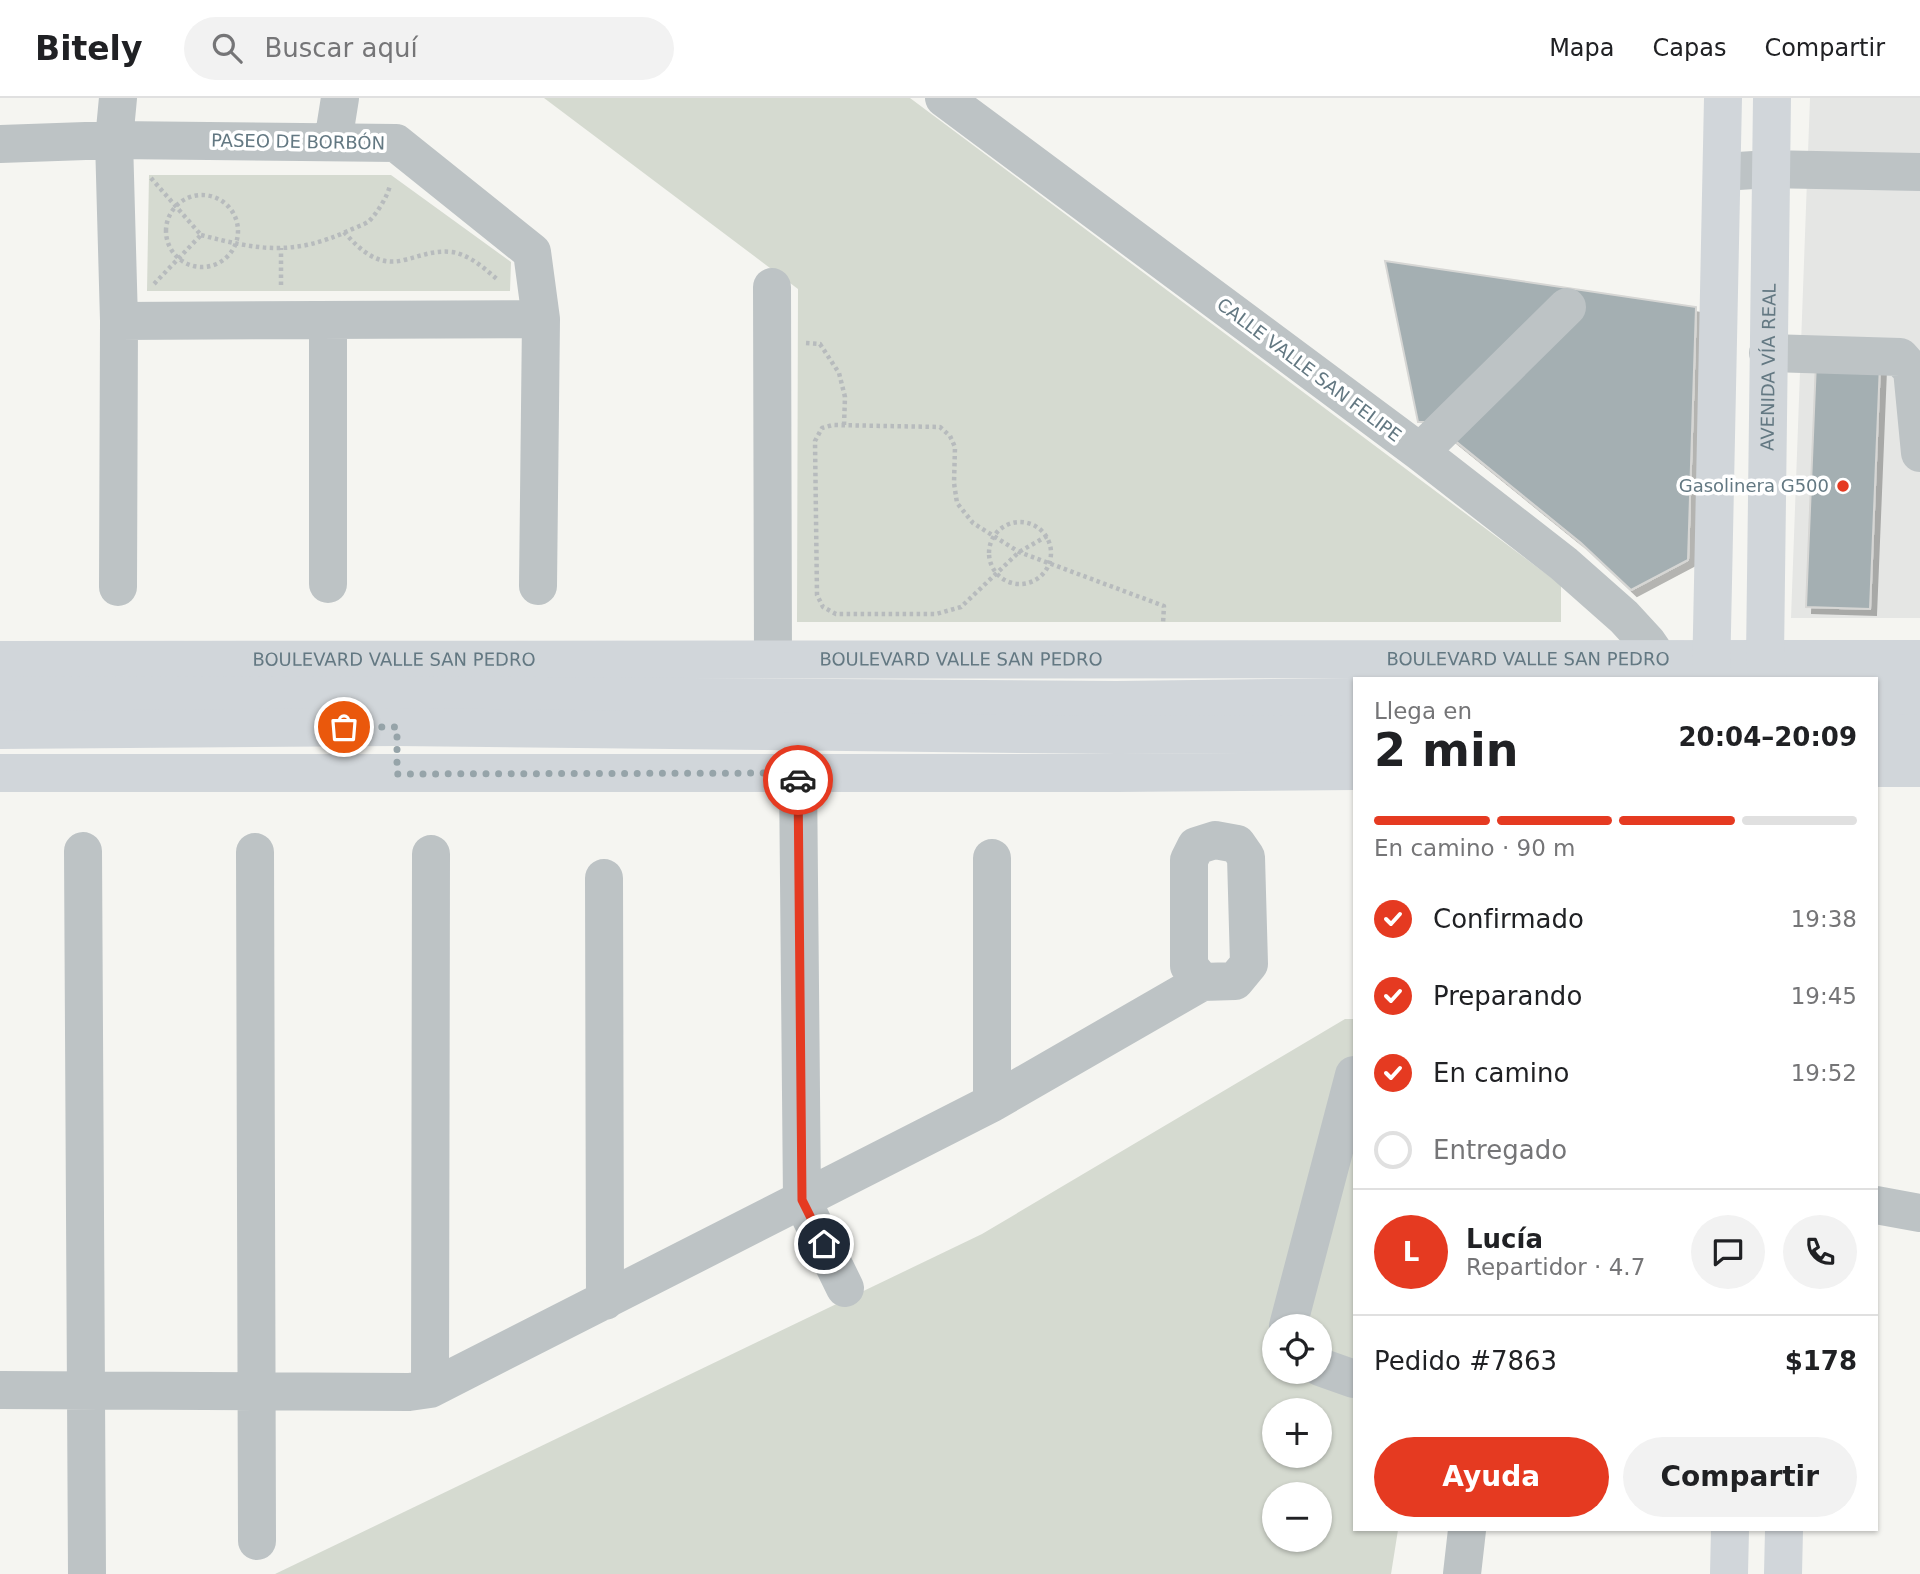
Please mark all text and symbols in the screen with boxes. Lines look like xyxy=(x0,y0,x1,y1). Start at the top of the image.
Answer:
search box xyxy=(184,17,674,80)
text: Bitely xyxy=(35,29,142,68)
icon: search xyxy=(208,29,246,67)
text: Buscar aquí xyxy=(264,33,418,63)
text: Mapa xyxy=(1549,34,1615,62)
text: Capas xyxy=(1653,34,1726,62)
text: Compartir xyxy=(1764,34,1885,62)
street label: PASEO DE BORBÓN xyxy=(211,129,385,154)
street label: AVENIDA VÍA REAL xyxy=(1757,283,1780,451)
street label: CALLE VALLE SAN FELIPE xyxy=(1213,293,1406,446)
place label: Gasolinera G500 xyxy=(1679,475,1829,496)
marker: Gasolinera G500 xyxy=(1835,478,1851,494)
street label: BOULEVARD VALLE SAN PEDRO xyxy=(819,648,1103,670)
street label: BOULEVARD VALLE SAN PEDRO xyxy=(1386,648,1670,669)
street label: BOULEVARD VALLE SAN PEDRO xyxy=(252,649,536,670)
pin xyxy=(314,697,374,757)
text: Llega en xyxy=(1374,698,1472,724)
icon: bag xyxy=(325,708,363,746)
text: 20:04–20:09 xyxy=(1678,722,1857,752)
text: 2 min xyxy=(1374,723,1518,777)
courier xyxy=(763,745,833,815)
icon: car xyxy=(779,761,817,799)
text: En camino · 90 m xyxy=(1374,835,1576,861)
icon: check xyxy=(1374,900,1412,938)
text: Confirmado xyxy=(1433,904,1584,934)
text: 19:38 xyxy=(1791,906,1857,932)
icon: check xyxy=(1374,977,1412,1015)
text: Preparando xyxy=(1433,981,1582,1011)
text: 19:45 xyxy=(1791,983,1857,1009)
icon: check xyxy=(1374,1054,1412,1092)
text: En camino xyxy=(1433,1058,1569,1088)
text: 19:52 xyxy=(1791,1060,1857,1086)
text: Entregado xyxy=(1433,1135,1567,1165)
pin xyxy=(794,1214,854,1274)
button: chat xyxy=(1691,1215,1765,1289)
button: phone xyxy=(1783,1215,1857,1289)
text: Lucía xyxy=(1466,1224,1543,1254)
icon: home xyxy=(805,1225,843,1263)
text: L xyxy=(1403,1237,1419,1267)
text: Repartidor · 4.7 xyxy=(1466,1254,1645,1280)
map controls xyxy=(1262,1314,1332,1552)
button: locate xyxy=(1262,1314,1332,1384)
text: Pedido #7863 xyxy=(1374,1346,1557,1376)
text: $178 xyxy=(1785,1346,1857,1376)
button: + xyxy=(1262,1398,1332,1468)
button: Ayuda xyxy=(1374,1437,1609,1517)
button: Compartir xyxy=(1623,1437,1857,1517)
button: − xyxy=(1262,1482,1332,1552)

